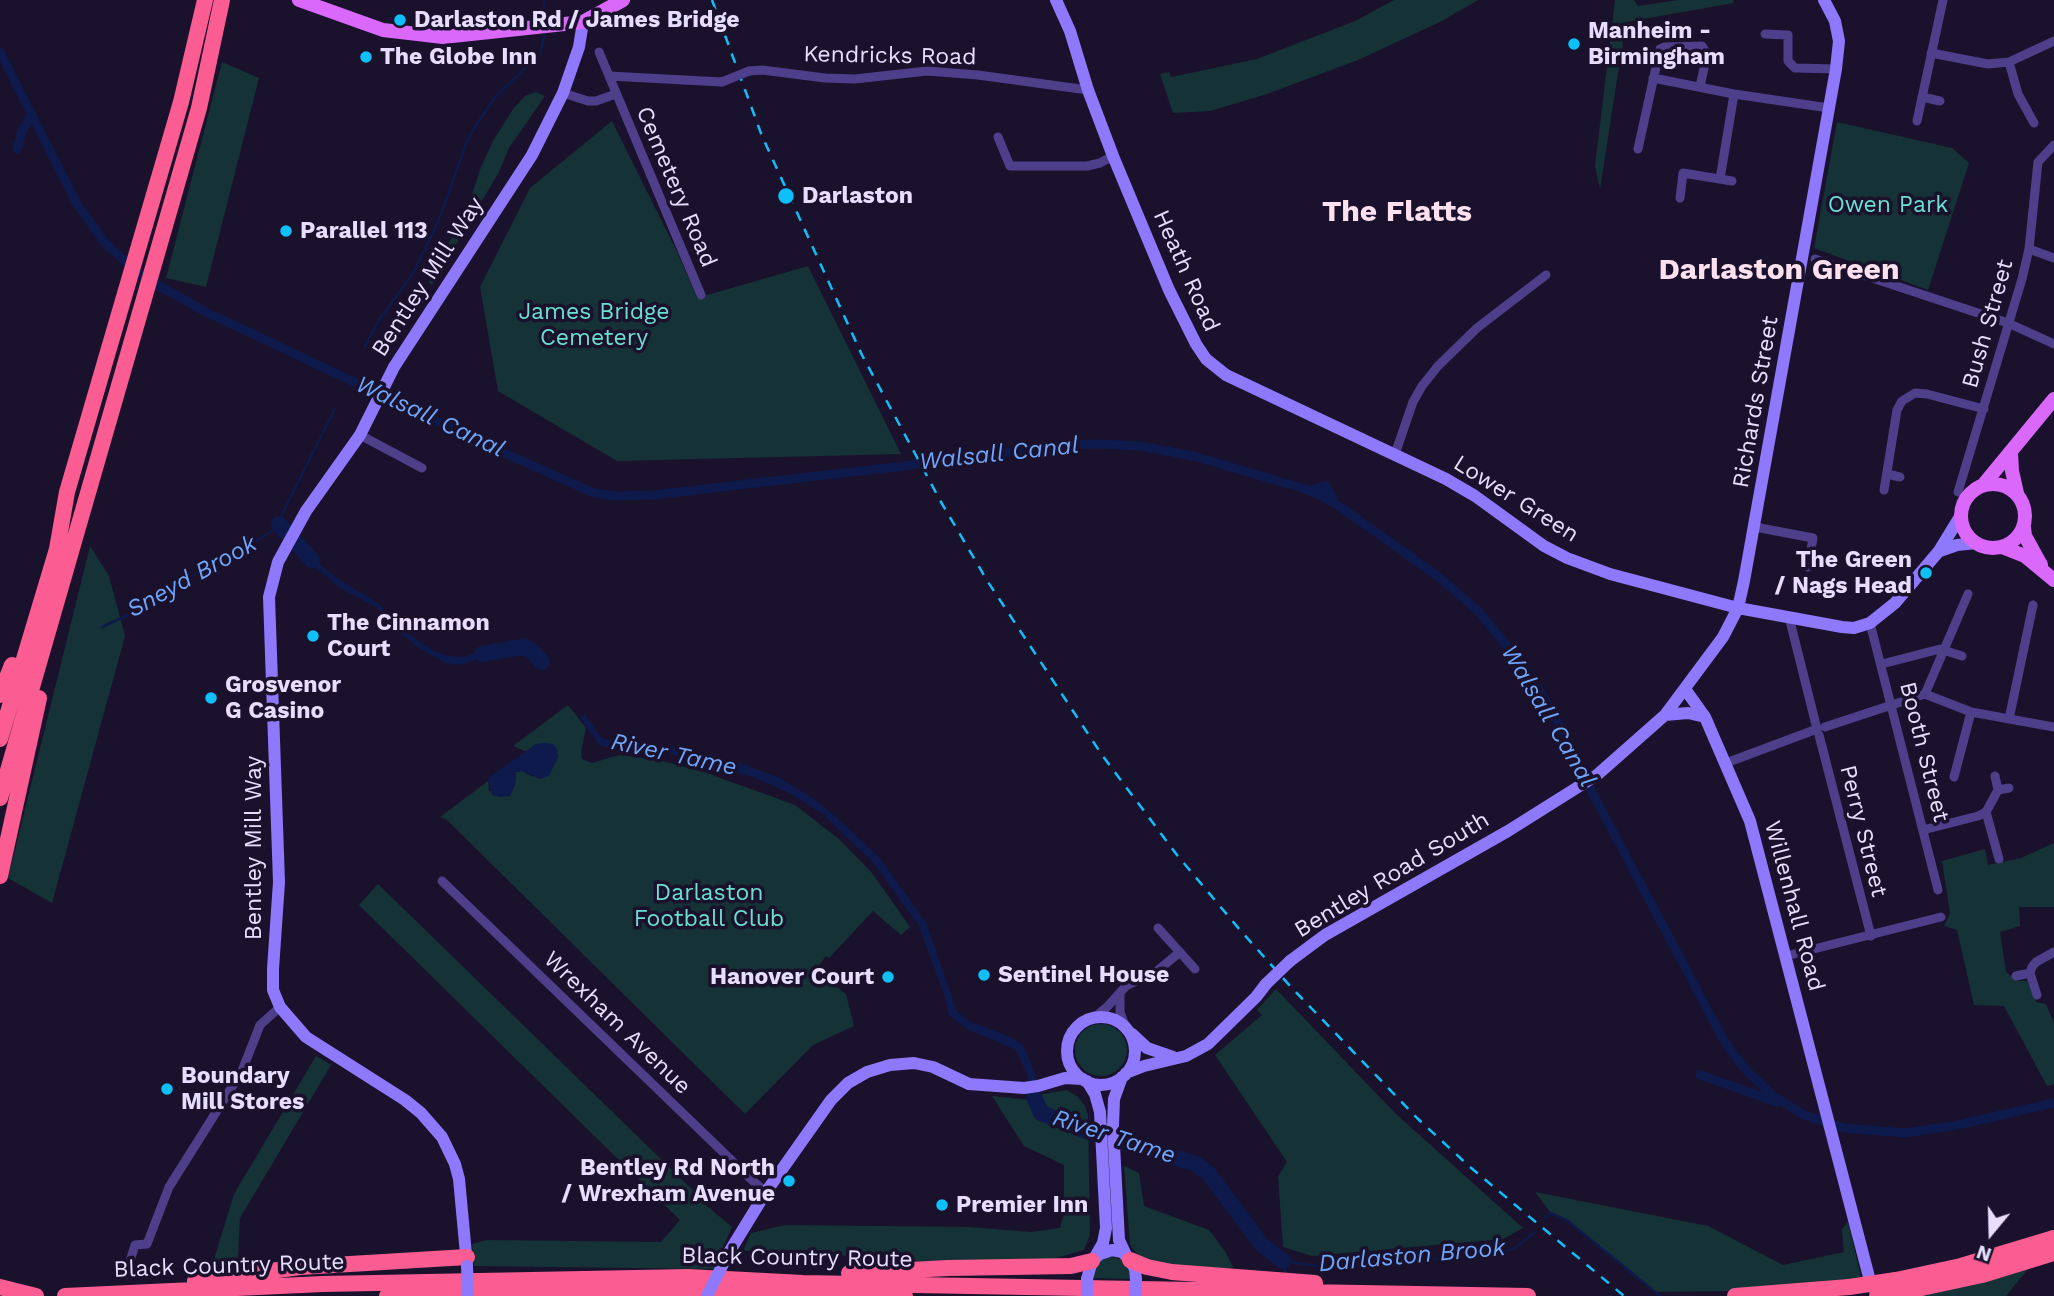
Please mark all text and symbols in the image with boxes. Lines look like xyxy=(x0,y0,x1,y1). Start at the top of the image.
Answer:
place label: Darlaston Rd / James Bridge xyxy=(414,6,740,34)
marker: Darlaston Rd / James Bridge xyxy=(392,12,408,28)
place label: Manheim - Birmingham xyxy=(1588,17,1725,71)
marker: Manheim - Birmingham xyxy=(1566,36,1582,52)
street label: Kendricks Road xyxy=(803,41,977,71)
place label: The Globe Inn xyxy=(380,43,537,71)
marker: The Globe Inn xyxy=(358,49,374,65)
street label: Cemetery Road xyxy=(630,102,722,272)
place label: Darlaston xyxy=(802,182,913,210)
marker: Darlaston xyxy=(776,186,796,206)
park label: Owen Park xyxy=(1828,191,1948,219)
street label: Bentley Mill Way xyxy=(366,192,490,362)
district label: The Flatts xyxy=(1322,194,1472,230)
street label: Heath Road xyxy=(1147,206,1225,336)
place label: Parallel 113 xyxy=(300,217,428,245)
marker: Parallel 113 xyxy=(278,223,294,239)
district label: Darlaston Green xyxy=(1658,252,1900,288)
street label: Bush Street xyxy=(1956,256,2020,392)
park label: James Bridge Cemetery xyxy=(518,298,670,352)
street label: Richards Street xyxy=(1727,314,1785,490)
water label: Walsall Canal xyxy=(351,370,509,464)
water label: Walsall Canal xyxy=(918,431,1080,477)
street label: Lower Green xyxy=(1448,450,1584,548)
water label: Sneyd Brook xyxy=(122,529,262,625)
place label: The Green / Nags Head xyxy=(1775,546,1912,600)
marker: The Green / Nags Head xyxy=(1918,565,1934,581)
place label: The Cinnamon Court xyxy=(327,609,490,663)
marker: The Cinnamon Court xyxy=(305,628,321,644)
water label: Walsall Canal xyxy=(1494,640,1602,792)
place label: Grosvenor G Casino xyxy=(225,671,341,725)
street label: Booth Street xyxy=(1893,679,1955,825)
marker: Grosvenor G Casino xyxy=(203,690,219,706)
water label: River Tame xyxy=(609,728,739,782)
street label: Bentley Mill Way xyxy=(240,756,268,940)
street label: Perry Street xyxy=(1833,762,1893,900)
street label: Bentley Road South xyxy=(1290,806,1494,944)
street label: Willenhall Road xyxy=(1758,818,1830,994)
park label: Darlaston Football Club xyxy=(634,879,784,933)
street label: Wrexham Avenue xyxy=(538,946,696,1100)
place label: Sentinel House xyxy=(998,961,1169,989)
place label: Hanover Court xyxy=(710,963,874,991)
marker: Sentinel House xyxy=(976,967,992,983)
marker: Hanover Court xyxy=(880,969,896,985)
place label: Boundary Mill Stores xyxy=(181,1062,304,1116)
marker: Boundary Mill Stores xyxy=(159,1081,175,1097)
water label: River Tame xyxy=(1049,1104,1179,1170)
place label: Bentley Rd North / Wrexham Avenue xyxy=(561,1154,775,1208)
marker: Bentley Rd North / Wrexham Avenue xyxy=(781,1173,797,1189)
place label: Premier Inn xyxy=(956,1191,1088,1219)
marker: Premier Inn xyxy=(934,1197,950,1213)
north arrow xyxy=(1956,1198,2026,1268)
water label: Darlaston Brook xyxy=(1317,1233,1507,1279)
text: N xyxy=(1974,1240,1994,1266)
street label: Black Country Route xyxy=(681,1242,913,1274)
street label: Black Country Route xyxy=(113,1248,345,1284)

